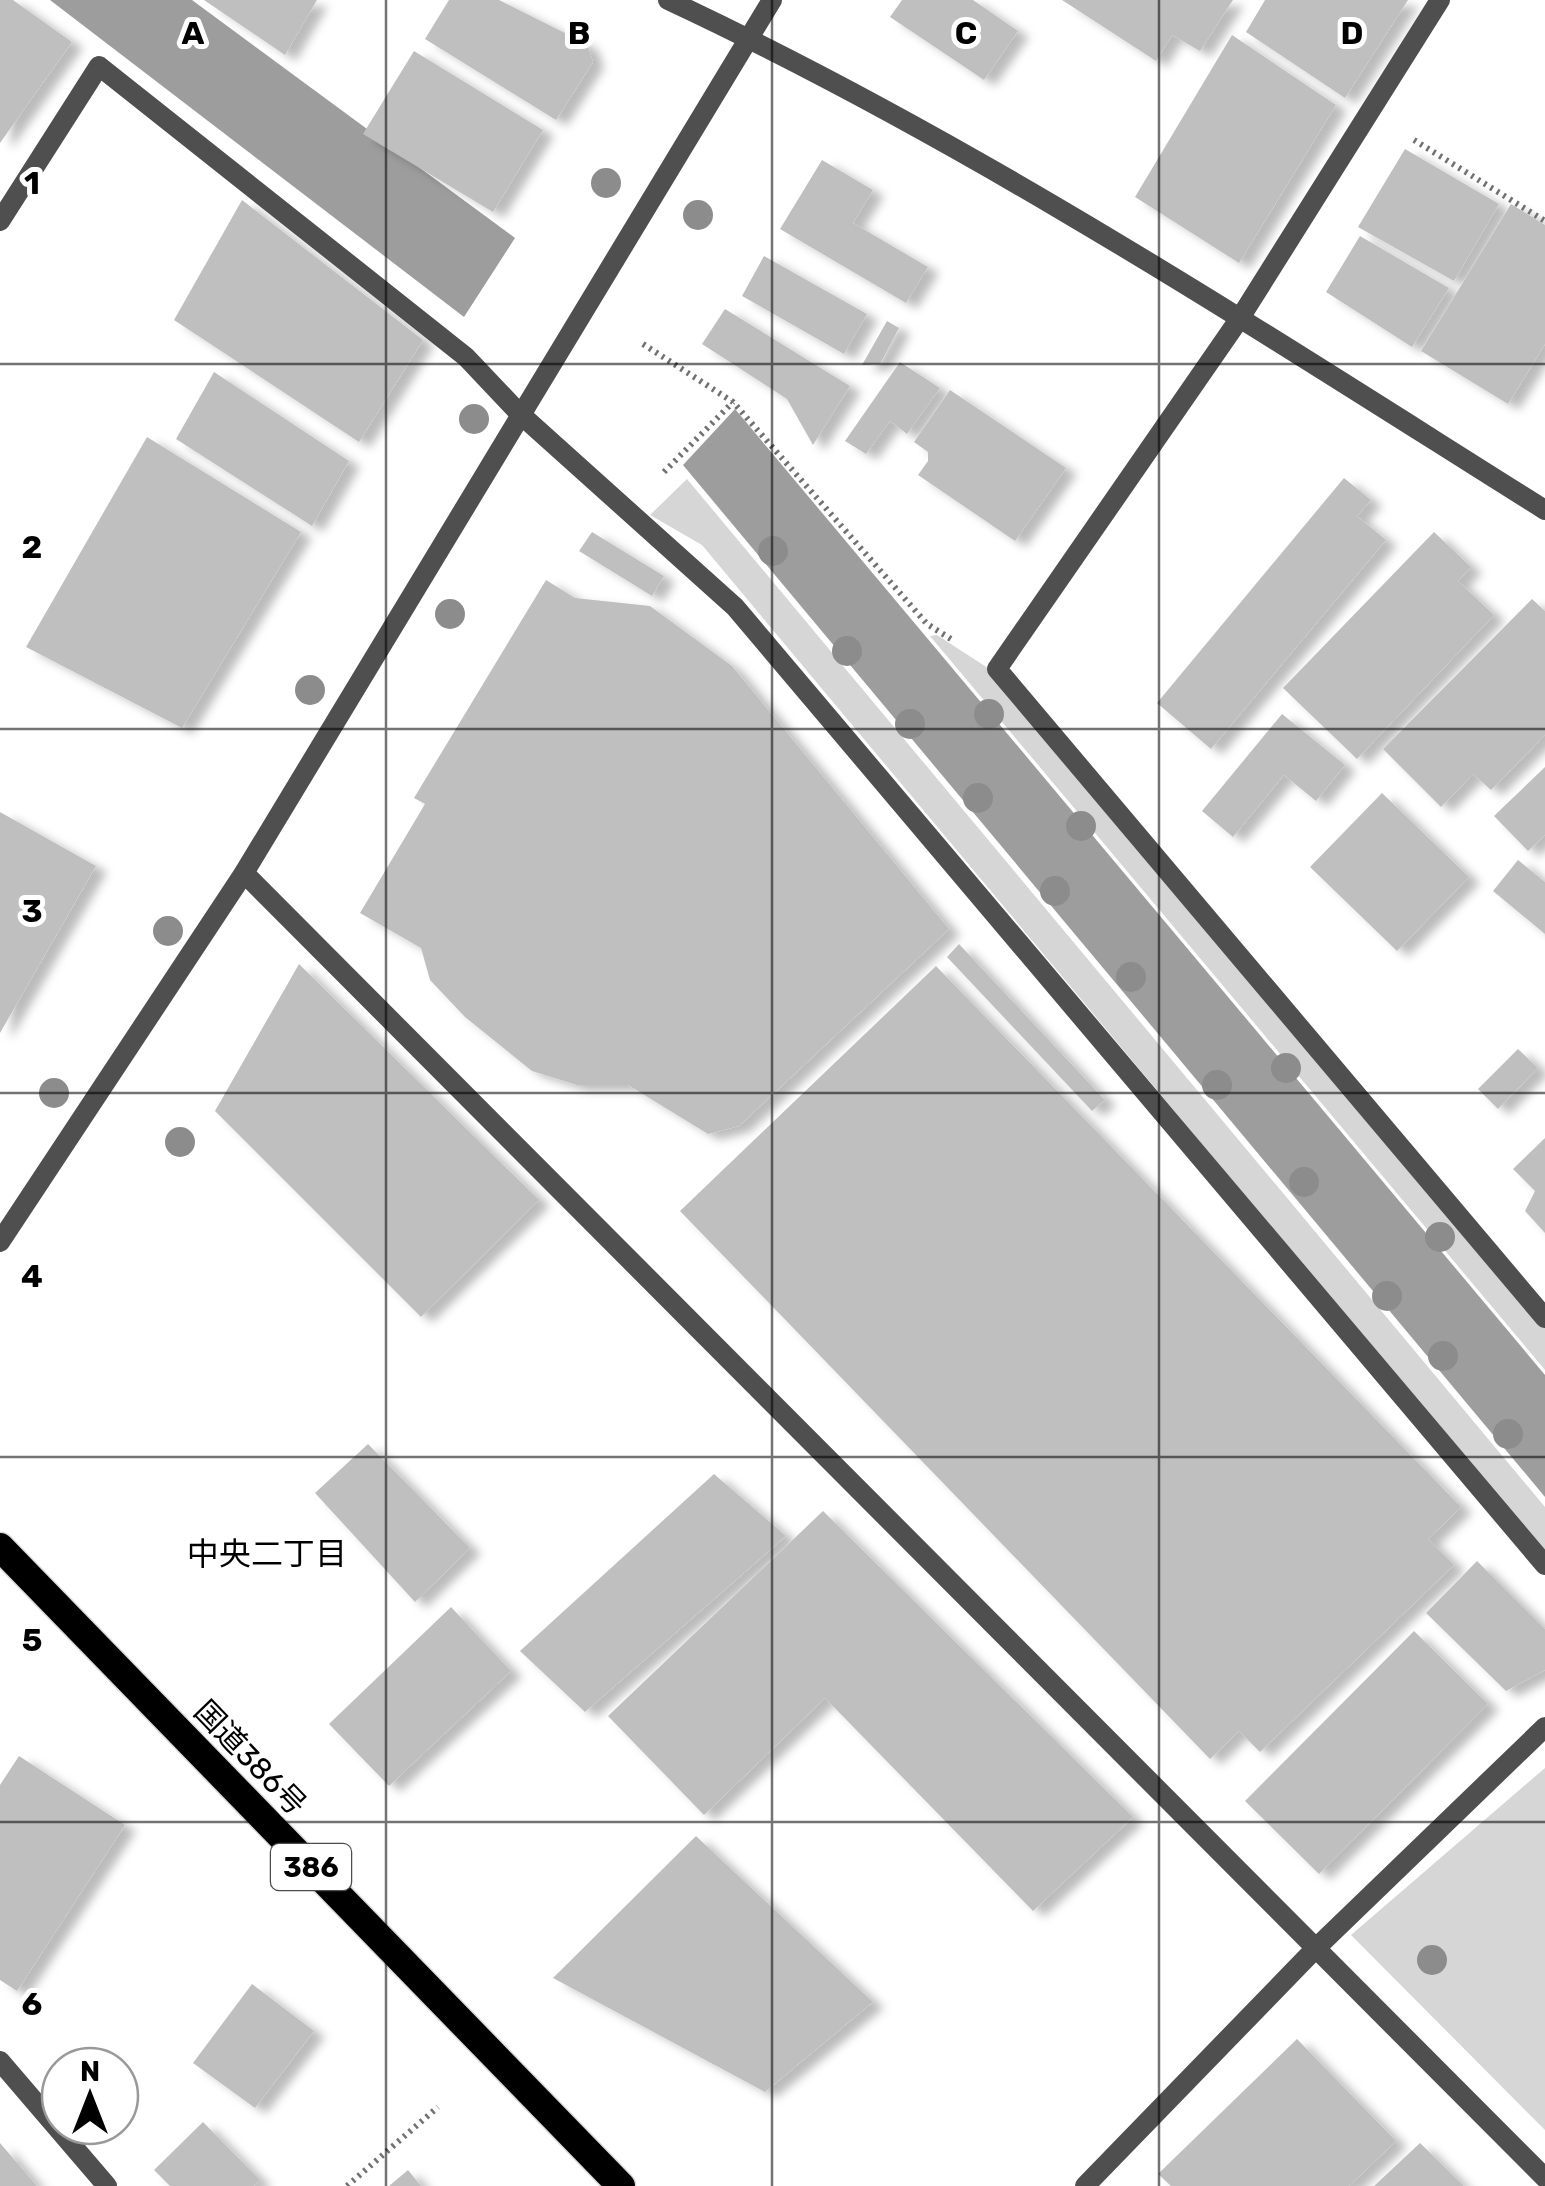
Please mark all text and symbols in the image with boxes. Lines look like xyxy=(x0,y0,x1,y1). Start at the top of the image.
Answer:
text: A xyxy=(182,14,205,52)
text: B xyxy=(568,14,590,52)
text: C xyxy=(955,14,977,52)
text: D xyxy=(1341,14,1363,52)
text: 1 xyxy=(24,164,40,202)
text: 2 xyxy=(22,528,42,566)
text: 3 xyxy=(21,892,43,930)
text: 4 xyxy=(21,1257,43,1295)
district label: 中央二丁目 xyxy=(187,1535,347,1573)
text: 5 xyxy=(22,1621,42,1659)
street label: 国道386号 xyxy=(187,1693,313,1823)
road number: 386 xyxy=(271,1844,351,1890)
text: 6 xyxy=(22,1985,42,2023)
north arrow xyxy=(40,2046,140,2146)
text: N xyxy=(80,2055,100,2088)

